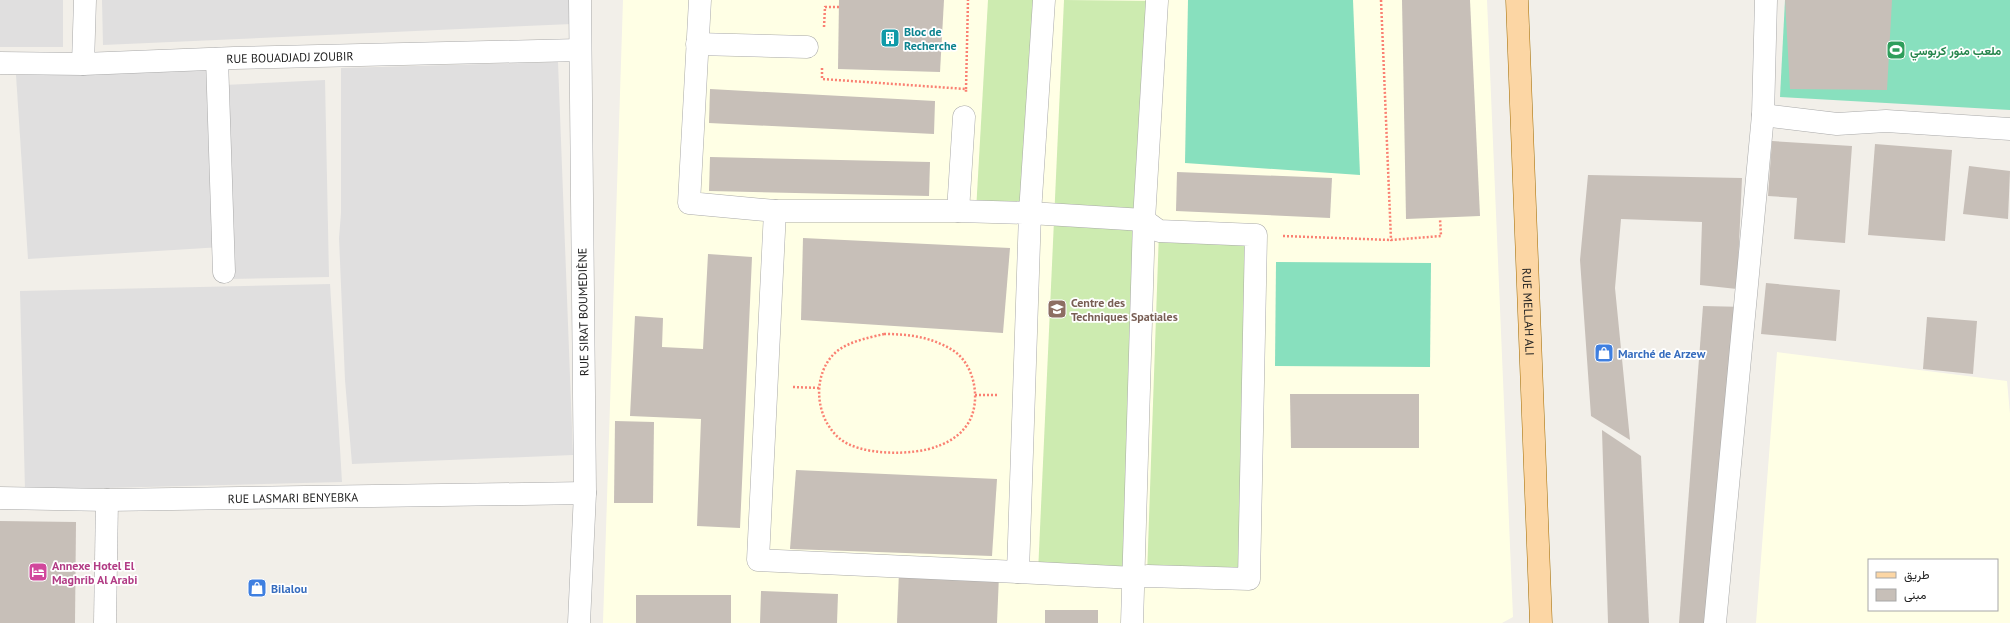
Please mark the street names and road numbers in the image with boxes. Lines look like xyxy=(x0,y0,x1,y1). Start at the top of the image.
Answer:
street label: RUE BOUADJADJ ZOUBIR xyxy=(226,48,354,66)
street label: RUE SIRAT BOUMEDIÈNE xyxy=(574,248,592,376)
street label: RUE MELLAH ALI xyxy=(1520,268,1538,356)
street label: RUE LASMARI BENYEBKA xyxy=(228,489,358,506)

